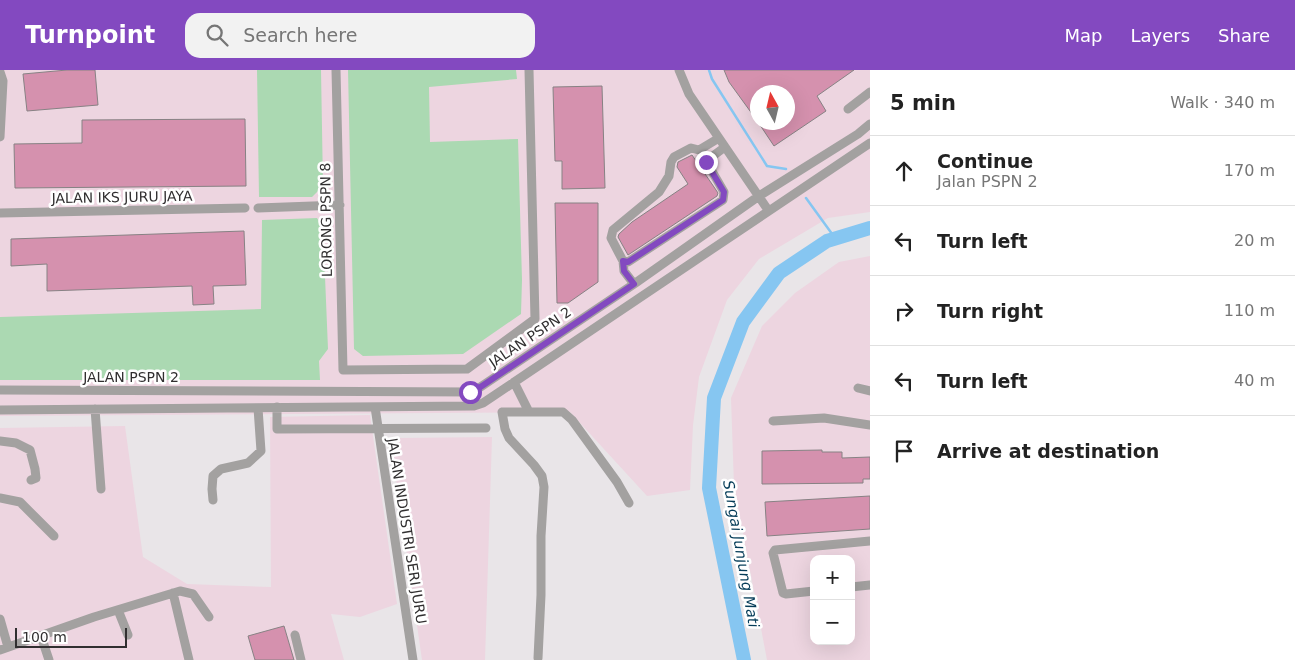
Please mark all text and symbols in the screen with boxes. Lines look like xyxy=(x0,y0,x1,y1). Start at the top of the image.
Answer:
search box xyxy=(185,13,535,58)
text: Turnpoint xyxy=(25,21,155,49)
icon: search xyxy=(203,21,231,49)
text: Search here xyxy=(243,24,357,46)
text: Map xyxy=(1064,25,1102,46)
text: Layers xyxy=(1130,25,1190,46)
text: Share xyxy=(1218,25,1270,46)
north arrow xyxy=(750,85,795,130)
text: 5 min xyxy=(890,91,956,115)
text: Walk · 340 m xyxy=(1170,93,1275,112)
text: Continue xyxy=(937,150,1033,172)
route end xyxy=(695,151,718,174)
icon: ahead xyxy=(890,157,918,185)
text: 170 m xyxy=(1224,161,1275,180)
street label: LORONG PSPN 8 xyxy=(317,163,335,277)
text: Jalan PSPN 2 xyxy=(937,172,1038,191)
street label: JALAN IKS JURU JAYA xyxy=(50,188,193,206)
icon: left xyxy=(890,227,918,255)
text: Turn left xyxy=(937,230,1028,252)
text: 20 m xyxy=(1234,231,1275,250)
icon: right xyxy=(890,297,918,325)
text: Turn right xyxy=(937,300,1043,322)
text: 110 m xyxy=(1224,301,1275,320)
street label: JALAN PSPN 2 xyxy=(485,304,574,371)
icon: left xyxy=(890,367,918,395)
street label: JALAN PSPN 2 xyxy=(82,369,179,385)
text: Turn left xyxy=(937,370,1028,392)
text: 40 m xyxy=(1234,371,1275,390)
route start xyxy=(459,381,482,404)
street label: JALAN INDUSTRI SERI JURU xyxy=(384,436,430,625)
icon: arrive xyxy=(890,437,918,465)
text: Arrive at destination xyxy=(937,440,1159,462)
water label: Sungai Junjung Mati xyxy=(719,479,763,630)
map controls xyxy=(810,555,855,645)
button: + xyxy=(810,555,855,600)
button: − xyxy=(810,600,855,645)
scale bar xyxy=(15,625,128,648)
text: 100 m xyxy=(22,629,67,645)

